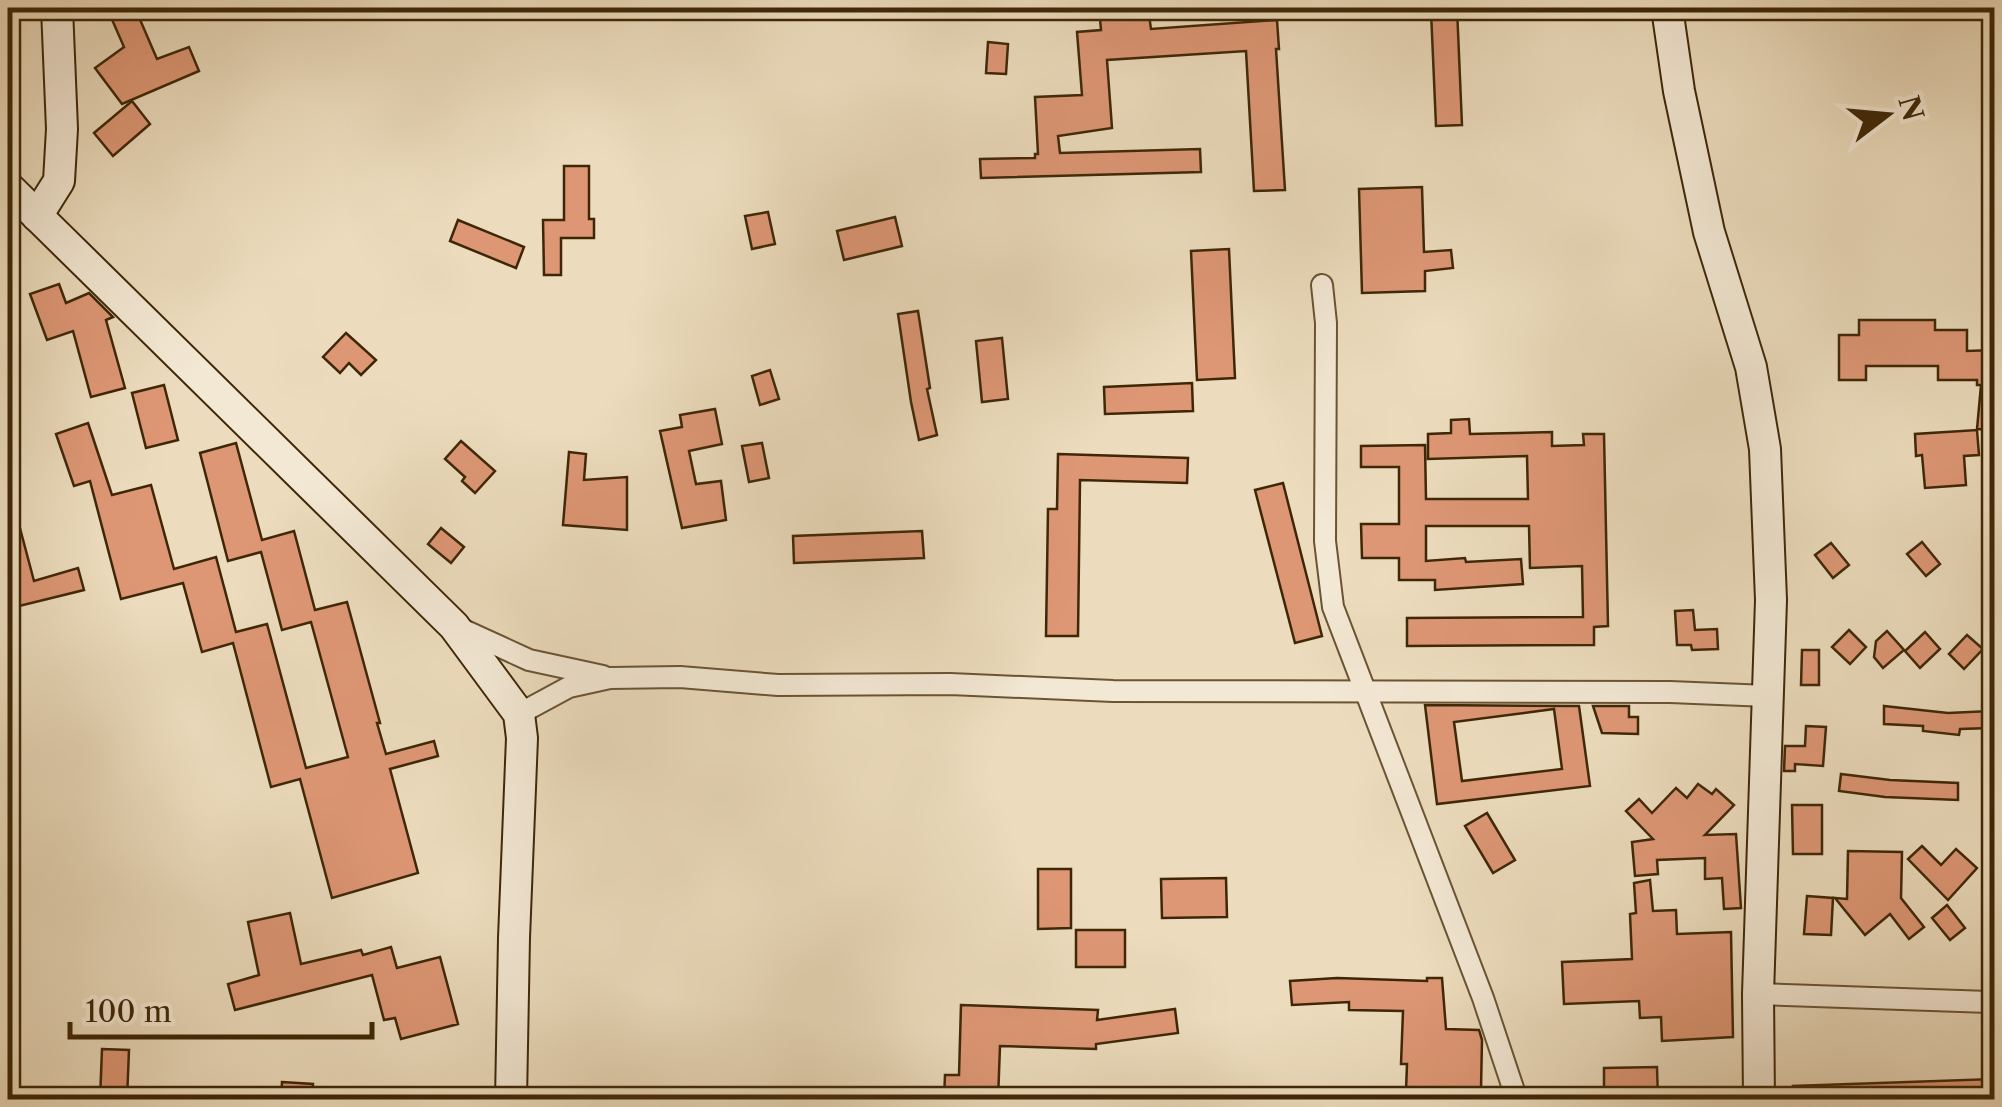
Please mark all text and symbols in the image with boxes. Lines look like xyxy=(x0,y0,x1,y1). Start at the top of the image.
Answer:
north arrow xyxy=(1837,65,1937,165)
text: N xyxy=(1891,92,1931,124)
scale bar xyxy=(70,977,372,1039)
text: 100 m xyxy=(85,993,172,1030)

